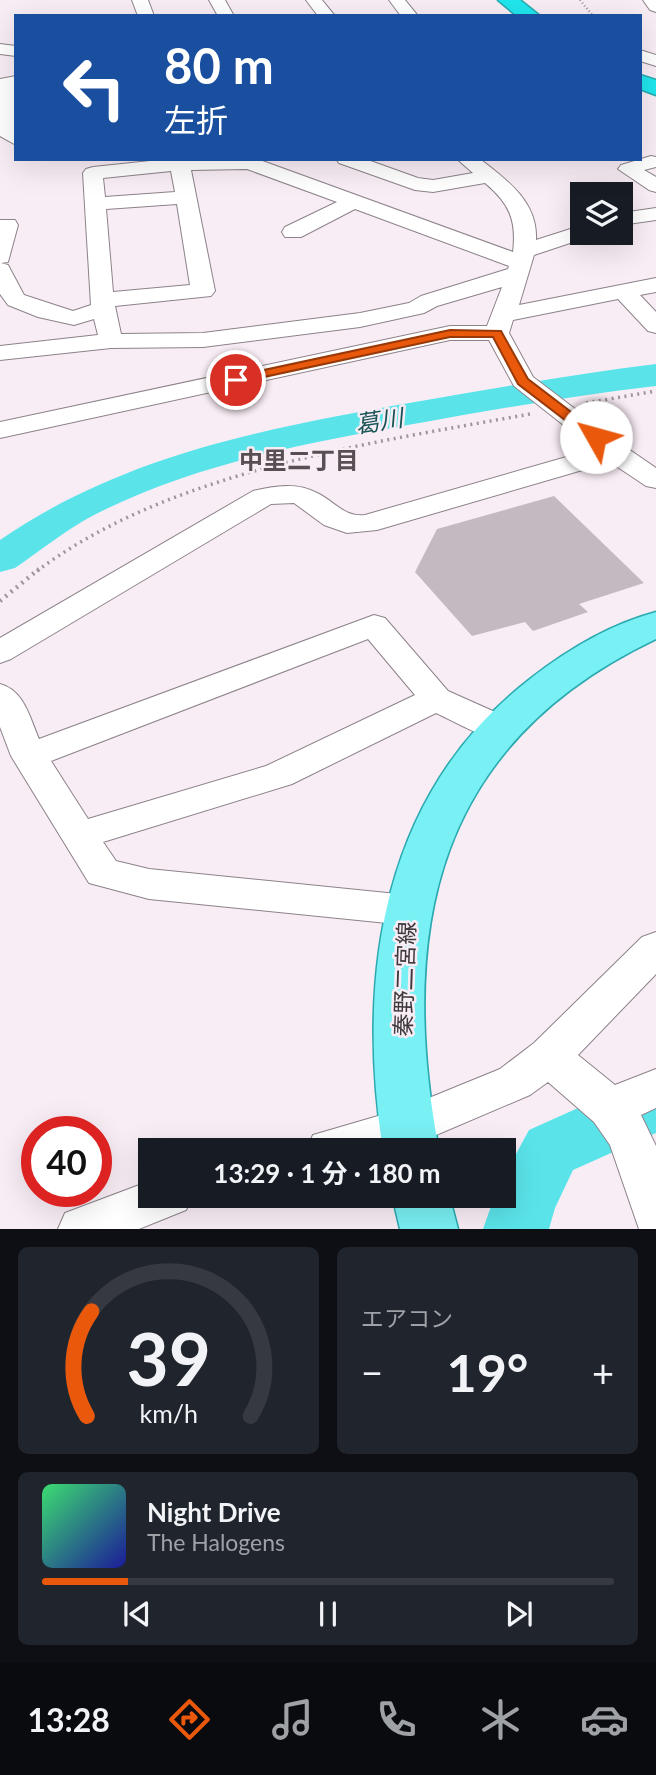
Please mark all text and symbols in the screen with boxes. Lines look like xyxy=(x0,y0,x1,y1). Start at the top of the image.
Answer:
text: 80 m xyxy=(164,36,274,94)
icon: left xyxy=(49,42,140,133)
text: 左折 xyxy=(164,100,228,139)
map controls xyxy=(570,182,633,245)
button: layers xyxy=(570,182,633,245)
pin xyxy=(206,350,266,410)
icon: arrive xyxy=(217,361,255,399)
position arrow xyxy=(559,400,633,474)
water label: 葛川 xyxy=(353,401,408,438)
district label: 中里二丁目 xyxy=(239,445,359,474)
street label: 秦野二宮線 xyxy=(388,921,420,1037)
speed limit sign: 40 xyxy=(21,1116,112,1207)
text: 13:29 · 1 分 · 180 m xyxy=(213,1157,441,1189)
text: エアコン xyxy=(361,1304,453,1332)
text: 39 xyxy=(126,1315,211,1403)
text: 19° xyxy=(447,1341,528,1403)
text: − xyxy=(361,1349,383,1395)
text: + xyxy=(592,1349,614,1395)
text: km/h xyxy=(139,1398,198,1428)
text: Night Drive xyxy=(147,1496,281,1528)
text: The Halogens xyxy=(147,1528,285,1556)
icon: previous xyxy=(118,1595,156,1633)
icon: pause xyxy=(309,1595,347,1633)
icon: next xyxy=(500,1595,538,1633)
icon: directions xyxy=(165,1695,214,1744)
icon: music xyxy=(268,1695,317,1744)
icon: phone xyxy=(372,1695,421,1744)
icon: climate xyxy=(476,1695,525,1744)
icon: car xyxy=(580,1695,629,1744)
text: 13:28 xyxy=(27,1700,110,1739)

